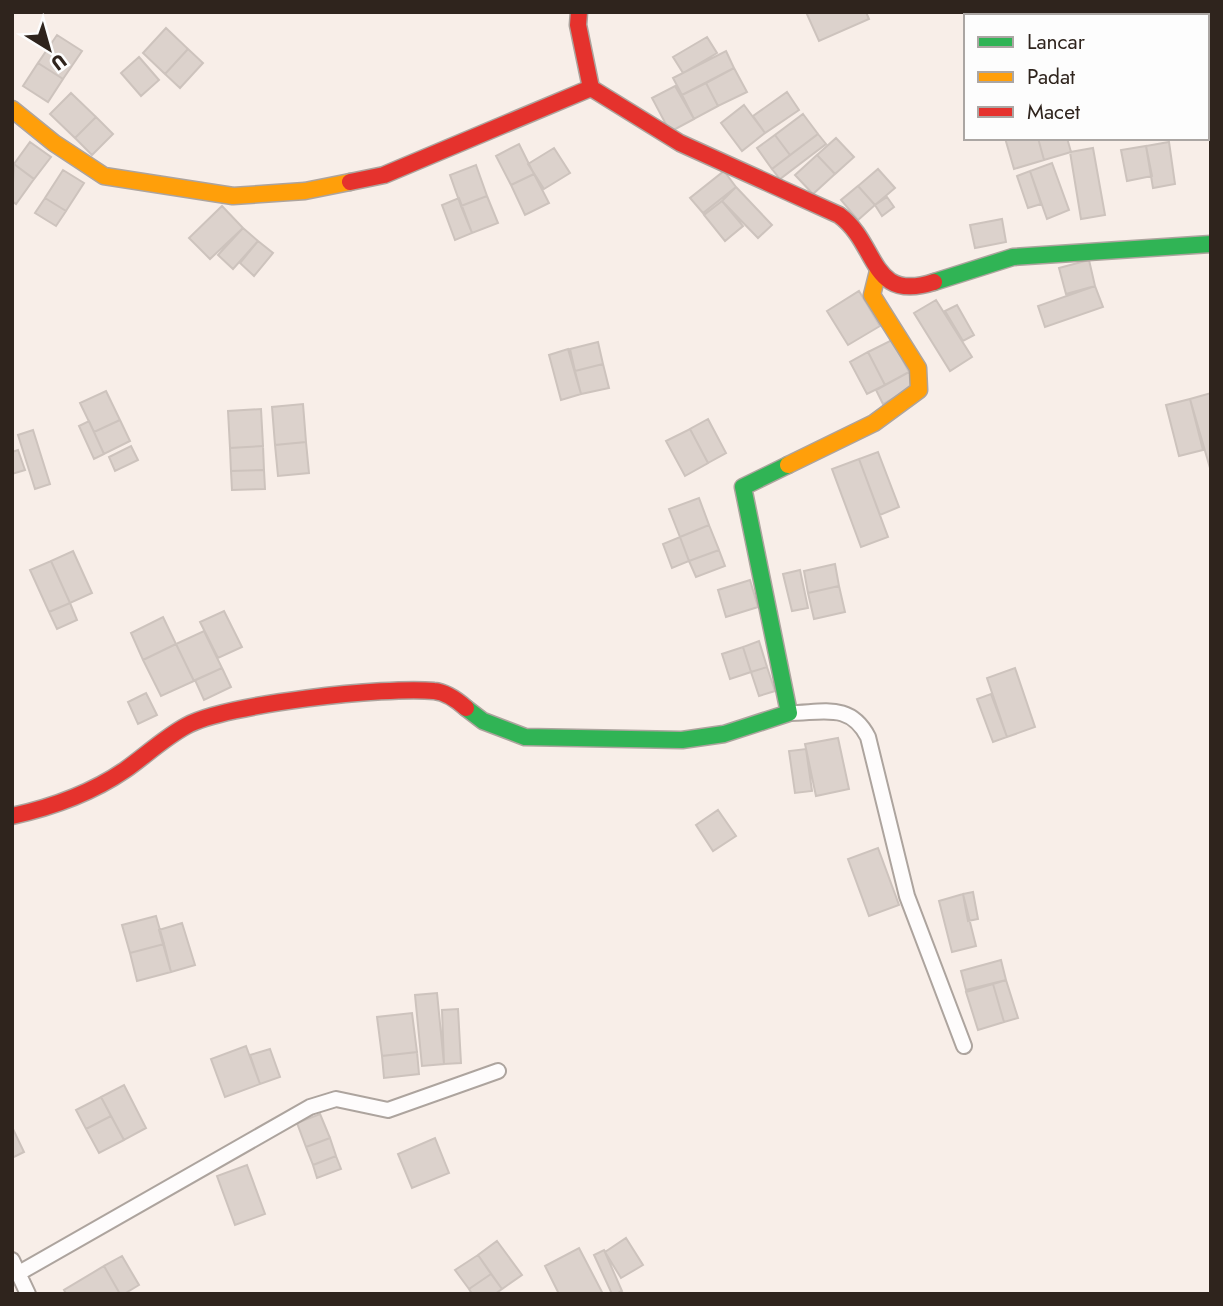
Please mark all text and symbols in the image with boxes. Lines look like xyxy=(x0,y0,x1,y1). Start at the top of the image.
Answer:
north arrow xyxy=(14,14,84,84)
legend xyxy=(964,14,1209,140)
text: Lancar xyxy=(1027,27,1086,57)
text: U xyxy=(45,47,72,77)
text: Padat xyxy=(1027,62,1075,92)
text: Macet xyxy=(1027,97,1080,127)

